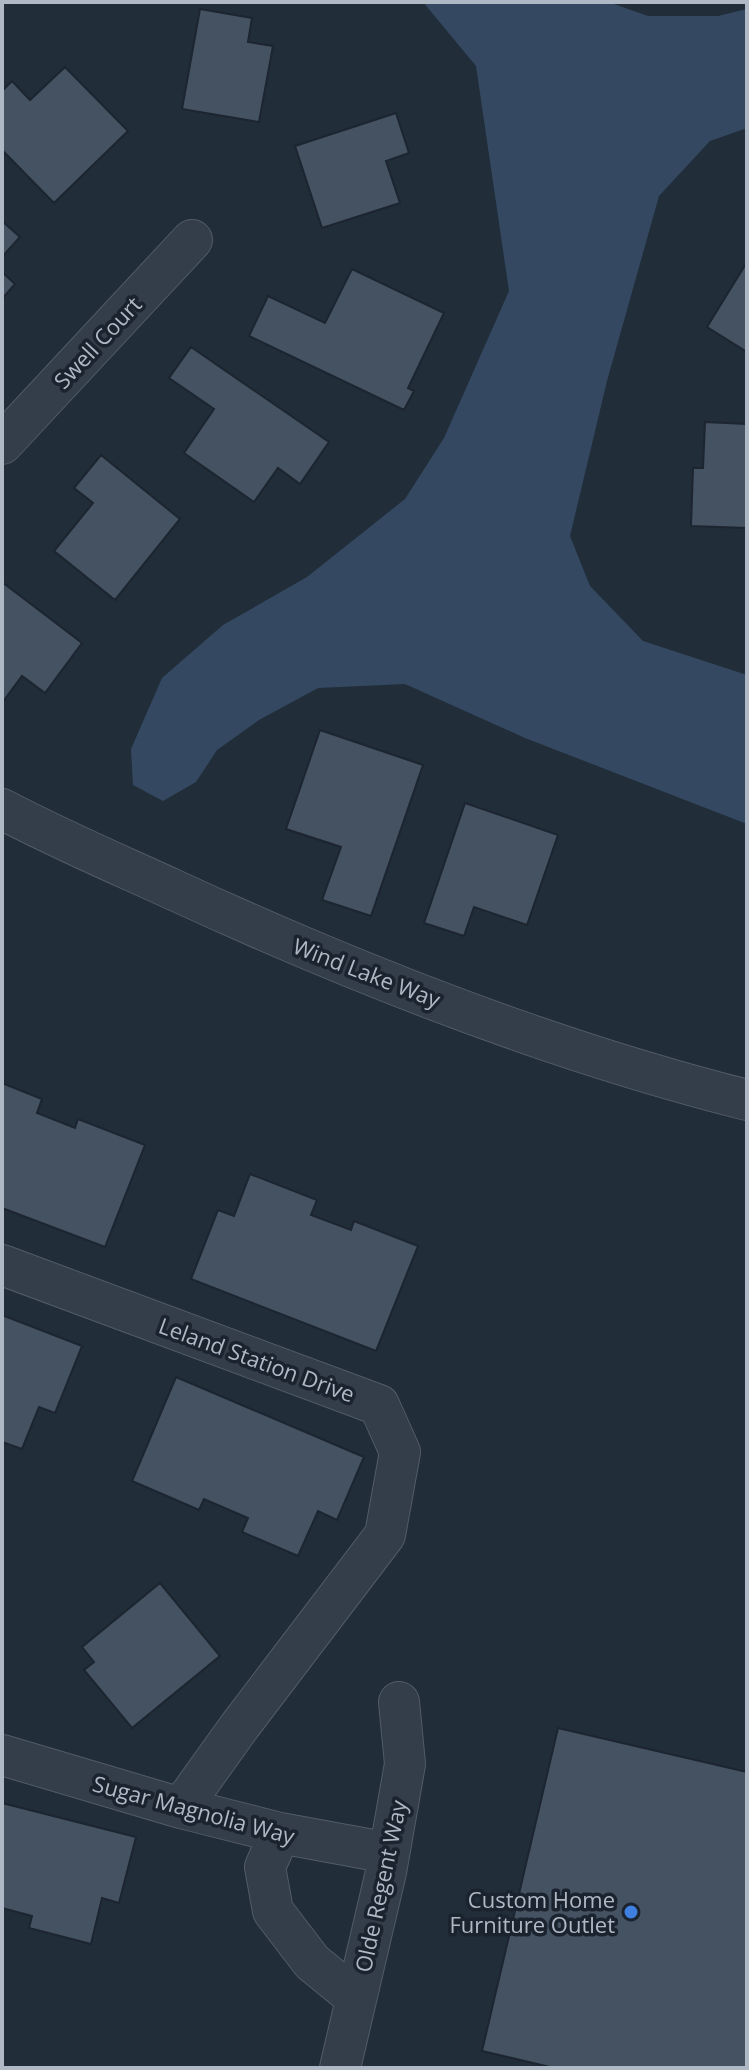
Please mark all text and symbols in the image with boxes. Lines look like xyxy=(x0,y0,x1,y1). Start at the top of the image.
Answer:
street label: Swell Court xyxy=(47,289,148,395)
street label: Wind Lake Way xyxy=(289,930,446,1014)
street label: Leland Station Drive xyxy=(155,1310,359,1408)
street label: Sugar Magnolia Way xyxy=(90,1768,299,1851)
street label: Olde Regent Way xyxy=(347,1796,413,1975)
place label: Custom Home Furniture Outlet xyxy=(450,1884,615,1939)
marker: Custom Home Furniture Outlet xyxy=(622,1903,640,1921)

